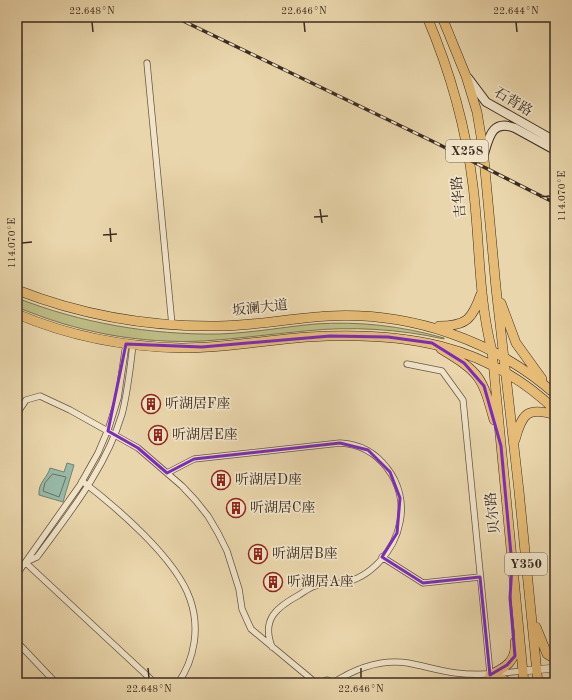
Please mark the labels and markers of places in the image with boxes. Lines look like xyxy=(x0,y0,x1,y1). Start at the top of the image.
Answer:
building icon: 听湖居F座 xyxy=(140,393,162,415)
place label: 听湖居F座 xyxy=(165,396,230,411)
building icon: 听湖居E座 xyxy=(147,424,169,446)
place label: 听湖居E座 xyxy=(172,427,238,442)
building icon: 听湖居D座 xyxy=(210,469,232,491)
place label: 听湖居D座 xyxy=(235,472,302,487)
building icon: 听湖居C座 xyxy=(225,497,247,519)
place label: 听湖居C座 xyxy=(250,500,315,515)
building icon: 听湖居B座 xyxy=(247,543,269,565)
place label: 听湖居B座 xyxy=(272,546,338,561)
building icon: 听湖居A座 xyxy=(262,571,284,593)
place label: 听湖居A座 xyxy=(287,574,354,589)

